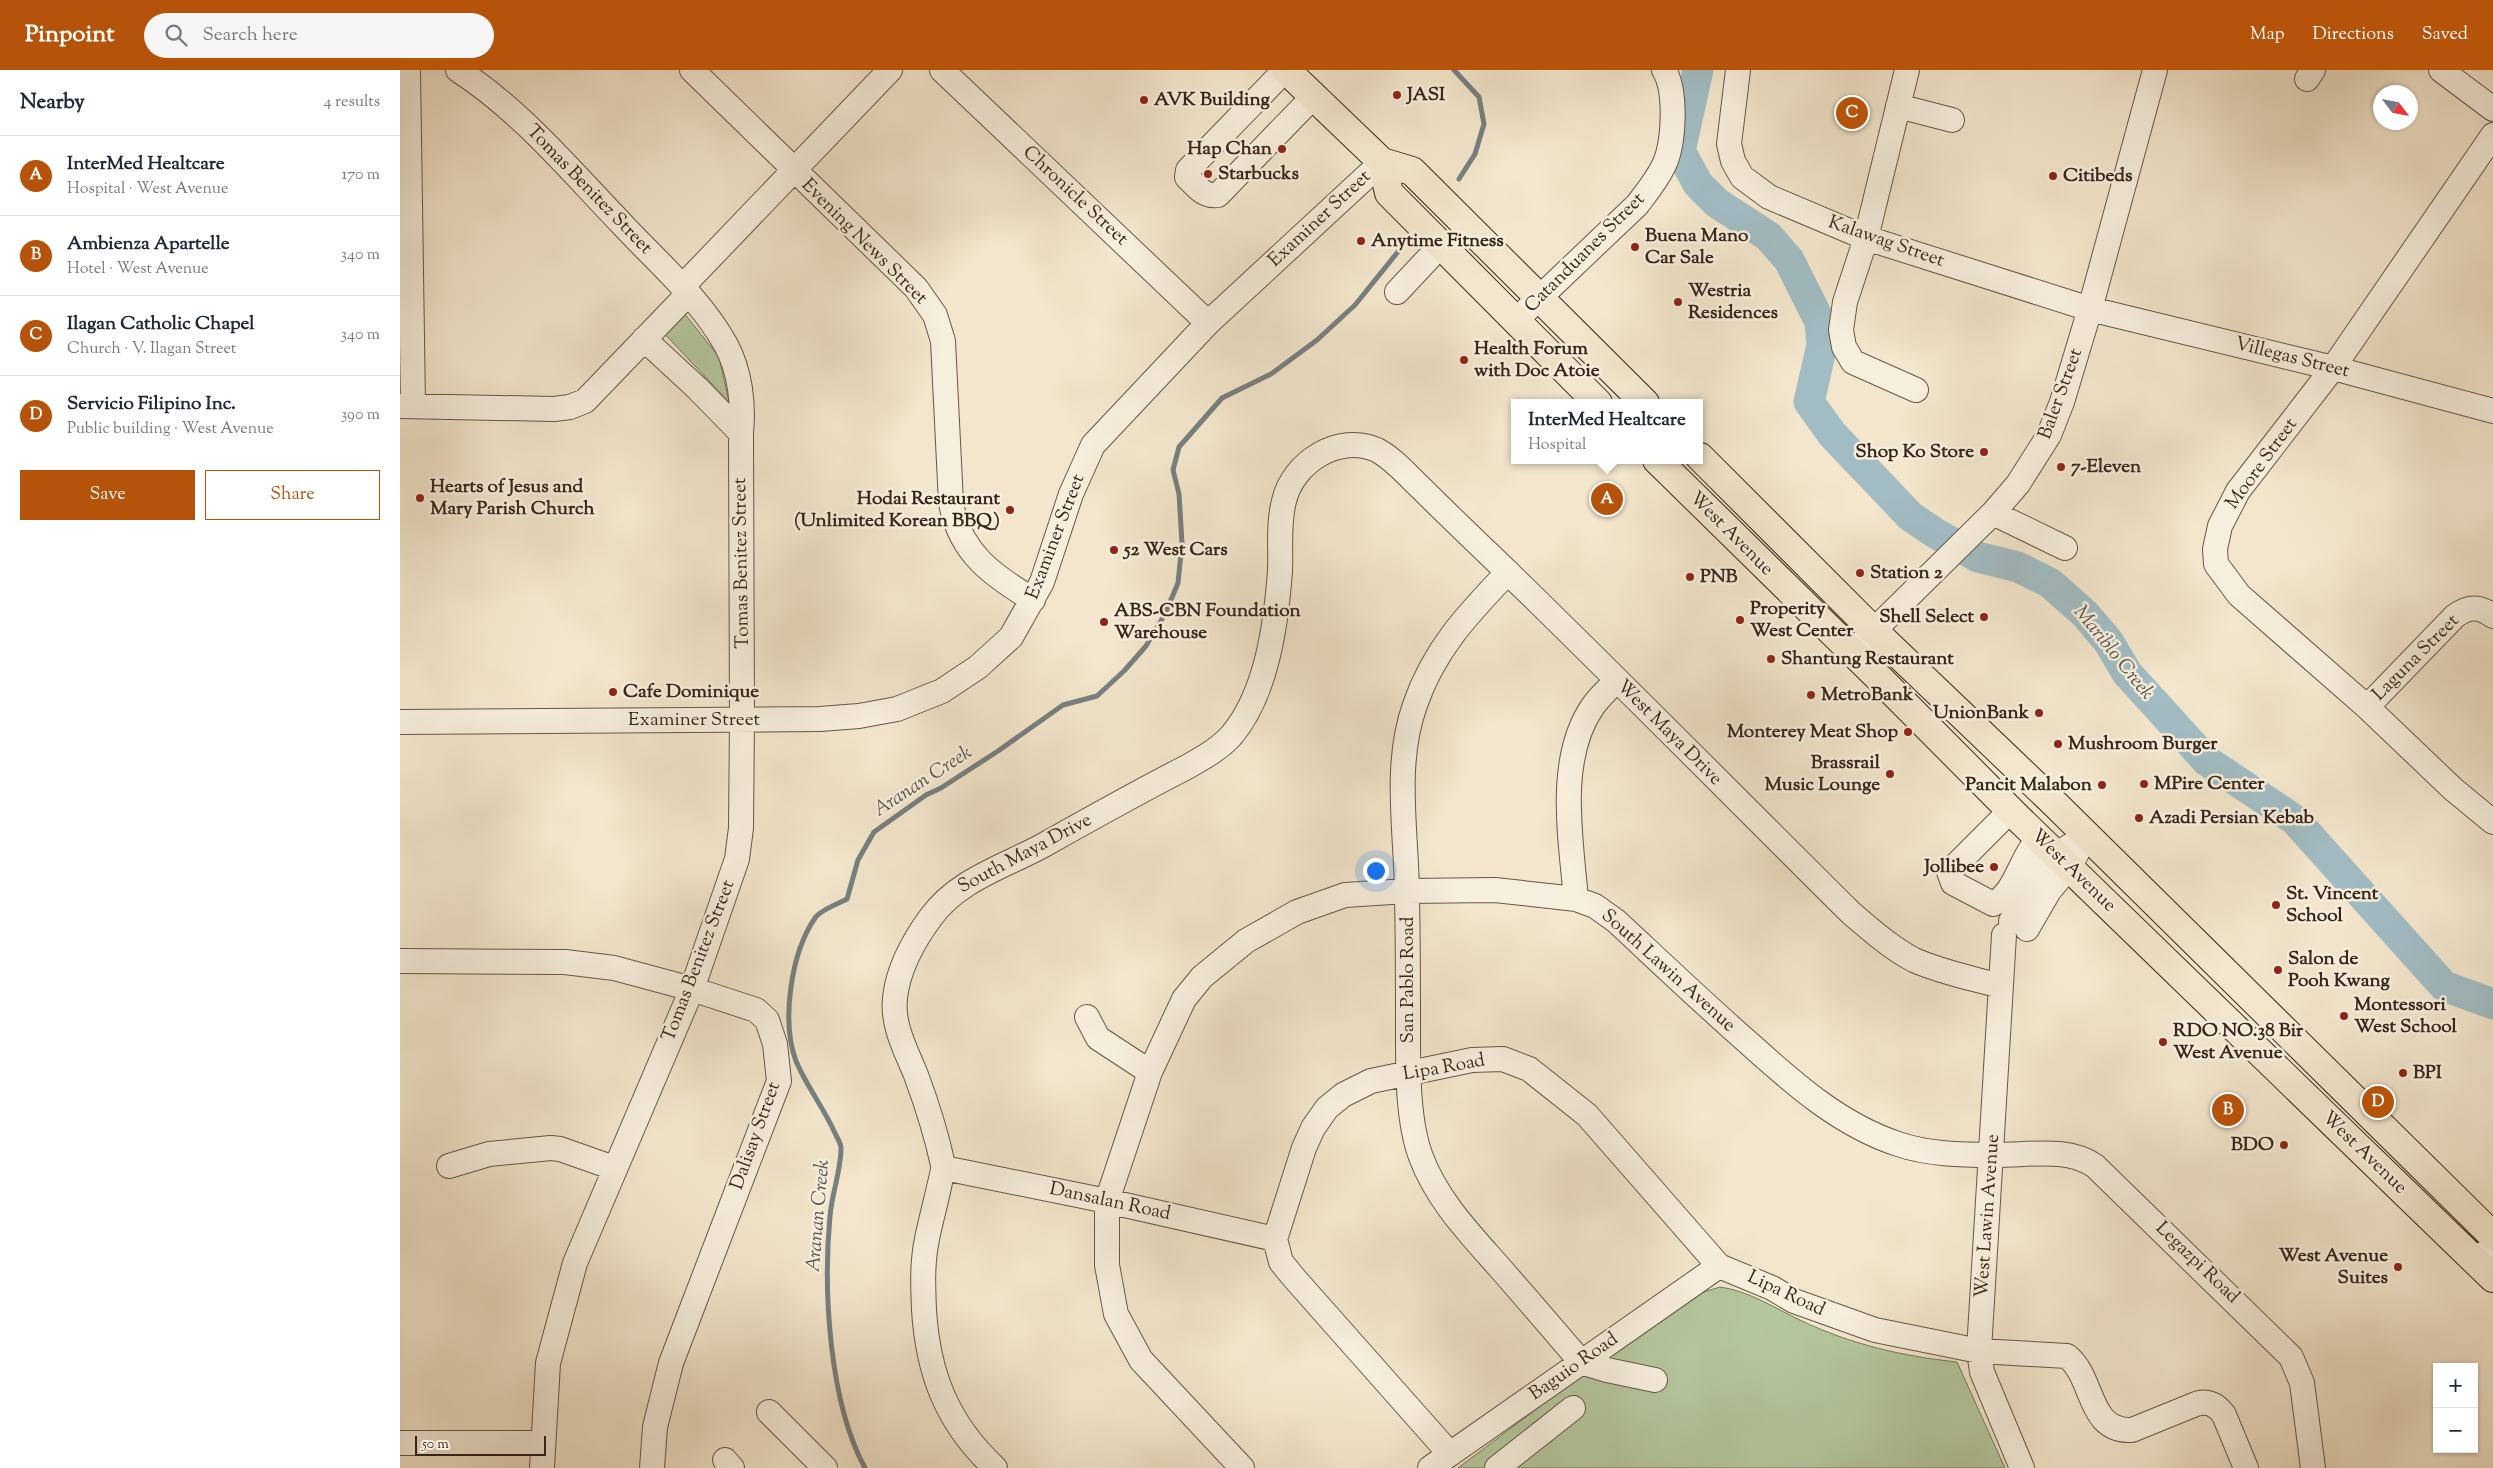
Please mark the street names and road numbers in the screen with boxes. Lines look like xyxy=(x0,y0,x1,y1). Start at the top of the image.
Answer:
street label: Tomas Benitez Street xyxy=(520,119,658,261)
street label: Chronicle Street xyxy=(1016,140,1134,253)
street label: Examiner Street xyxy=(1263,164,1378,274)
street label: Evening News Street xyxy=(795,173,934,312)
street label: Catanduanes Street xyxy=(1519,186,1652,319)
street label: Kalawag Street xyxy=(1824,209,1948,275)
street label: Villegas Street xyxy=(2232,331,2353,385)
street label: Baler Street xyxy=(2032,344,2090,443)
street label: Moore Street xyxy=(2220,412,2305,515)
street label: Examiner Street xyxy=(1020,470,1092,603)
street label: Tomas Benitez Street xyxy=(727,477,757,649)
street label: West Avenue xyxy=(1683,486,1779,582)
street label: Laguna Street xyxy=(2366,608,2466,708)
street label: West Maya Drive xyxy=(1610,674,1728,792)
street label: Examiner Street xyxy=(628,707,760,734)
street label: South Maya Drive xyxy=(953,807,1097,901)
street label: West Avenue xyxy=(2024,823,2122,919)
street label: Tomas Benitez Street xyxy=(656,876,742,1046)
street label: South Lawin Avenue xyxy=(1595,903,1741,1039)
street label: San Pablo Road xyxy=(1395,916,1422,1043)
street label: Lipa Road xyxy=(1401,1047,1487,1088)
street label: Dalisay Street xyxy=(724,1078,788,1194)
street label: West Avenue xyxy=(2315,1105,2413,1201)
street label: West Lawin Avenue xyxy=(1969,1133,2007,1299)
street label: Dansalan Road xyxy=(1047,1176,1173,1228)
street label: Legazpi Road xyxy=(2149,1216,2245,1310)
street label: Lipa Road xyxy=(1743,1264,1829,1324)
street label: Baguio Road xyxy=(1524,1326,1624,1408)

